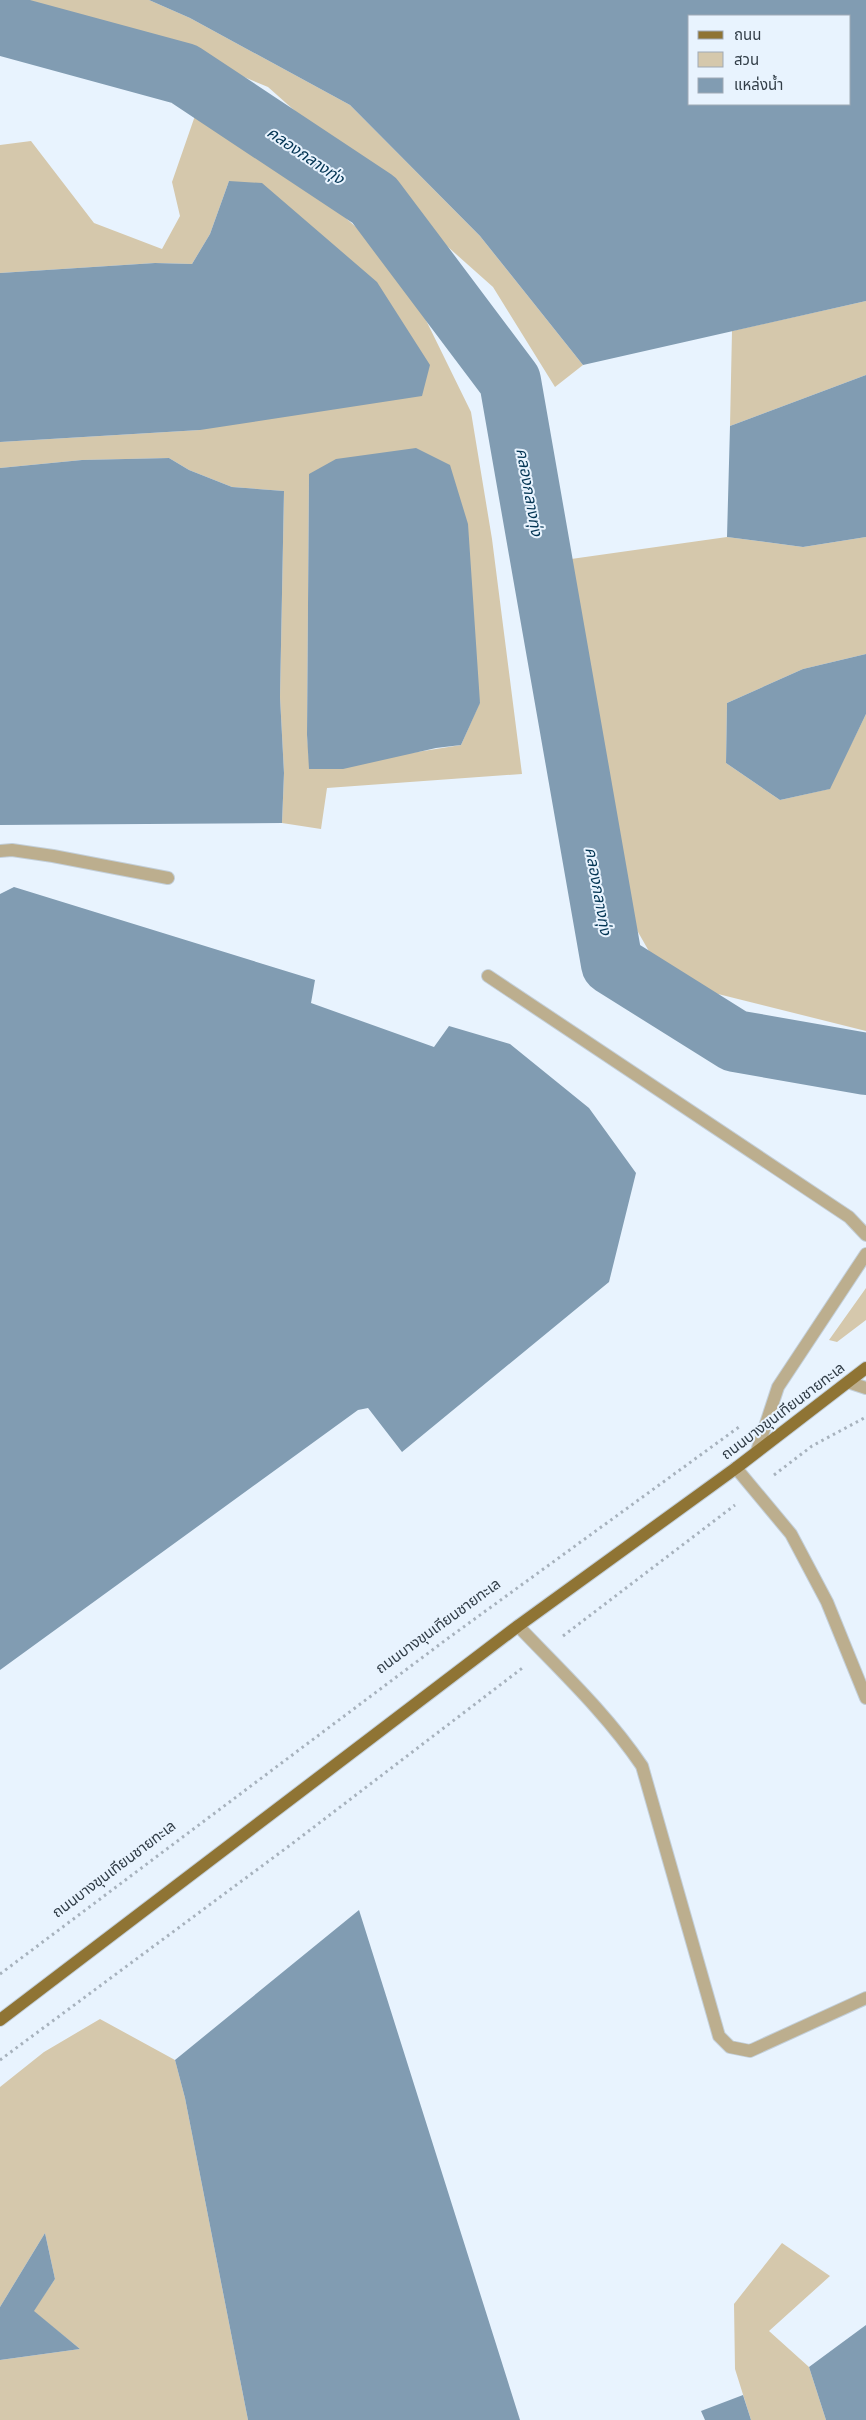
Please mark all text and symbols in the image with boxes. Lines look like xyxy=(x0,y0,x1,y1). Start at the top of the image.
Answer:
legend xyxy=(688,15,851,105)
text: ถนน xyxy=(734,25,761,44)
text: สวน xyxy=(734,50,759,69)
text: แหล่งน้ำ xyxy=(734,74,783,94)
water label: คลองกลางทุ่ง xyxy=(263,122,350,190)
water label: คลองกลางทุ่ง xyxy=(511,446,548,539)
water label: คลองกลางทุ่ง xyxy=(580,845,617,938)
street label: ถนนบางขุนเทียนชายทะเล xyxy=(717,1358,848,1463)
street label: ถนนบางขุนเทียนชายทะเล xyxy=(371,1574,504,1677)
street label: ถนนบางขุนเทียนชายทะเล xyxy=(48,1816,179,1921)

